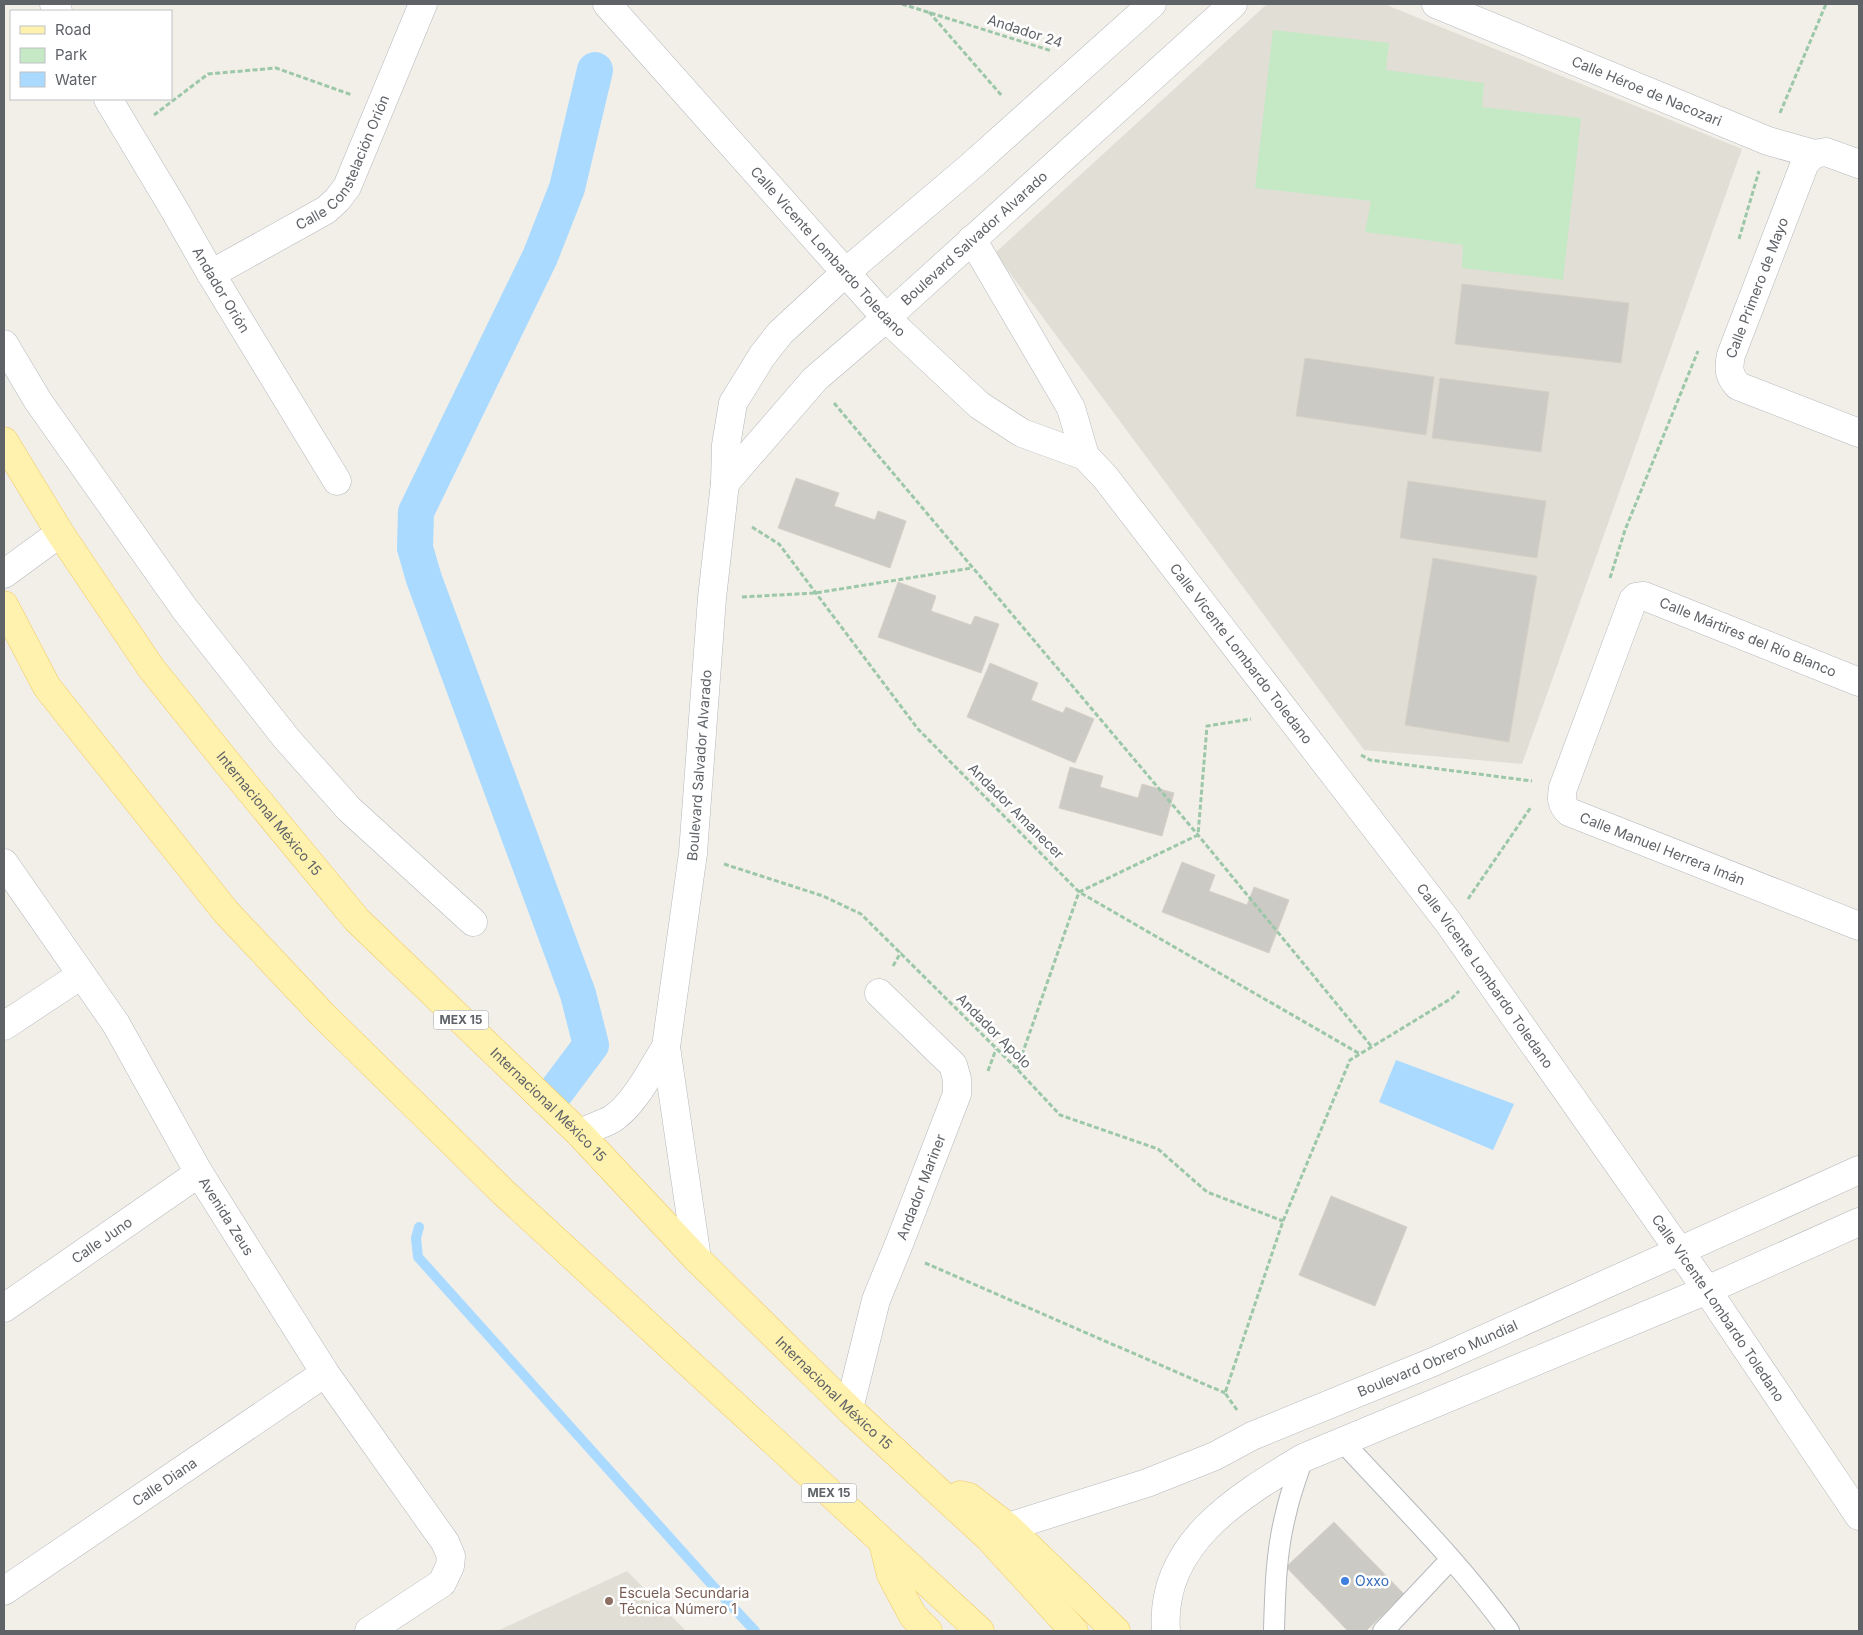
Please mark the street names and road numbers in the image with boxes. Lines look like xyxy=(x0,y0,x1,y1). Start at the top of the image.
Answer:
street label: Andador 24 xyxy=(985,10,1065,51)
street label: Calle Héroe de Nacozari xyxy=(1569,52,1725,129)
street label: Calle Constelación Orión xyxy=(292,92,392,233)
street label: Calle Vicente Lombardo Toledano xyxy=(747,163,909,340)
street label: Boulevard Salvador Alvarado xyxy=(897,167,1051,308)
street label: Calle Primero de Mayo xyxy=(1722,215,1791,361)
street label: Andador Orión xyxy=(189,244,254,336)
street label: Calle Vicente Lombardo Toledano xyxy=(1167,560,1317,747)
street label: Calle Mártires del Río Blanco xyxy=(1657,593,1839,680)
street label: Boulevard Salvador Alvarado xyxy=(683,669,715,862)
street label: Internacional México 15 xyxy=(213,748,326,879)
street label: Andador Amanecer xyxy=(965,759,1068,862)
street label: Calle Manuel Herrera Imán xyxy=(1578,808,1748,888)
street label: Calle Vicente Lombardo Toledano xyxy=(1413,880,1557,1071)
street label: Andador Apolo xyxy=(953,990,1035,1072)
road number: MEX 15 xyxy=(434,1010,488,1030)
street label: Internacional México 15 xyxy=(487,1044,610,1165)
street label: Andador Mariner xyxy=(893,1132,949,1242)
street label: Avenida Zeus xyxy=(196,1174,258,1258)
street label: Calle Vicente Lombardo Toledano xyxy=(1648,1211,1789,1405)
street label: Calle Juno xyxy=(68,1213,135,1267)
street label: Boulevard Obrero Mundial xyxy=(1355,1316,1520,1400)
street label: Internacional México 15 xyxy=(772,1333,896,1453)
street label: Calle Diana xyxy=(129,1454,200,1510)
road number: MEX 15 xyxy=(802,1484,856,1502)

